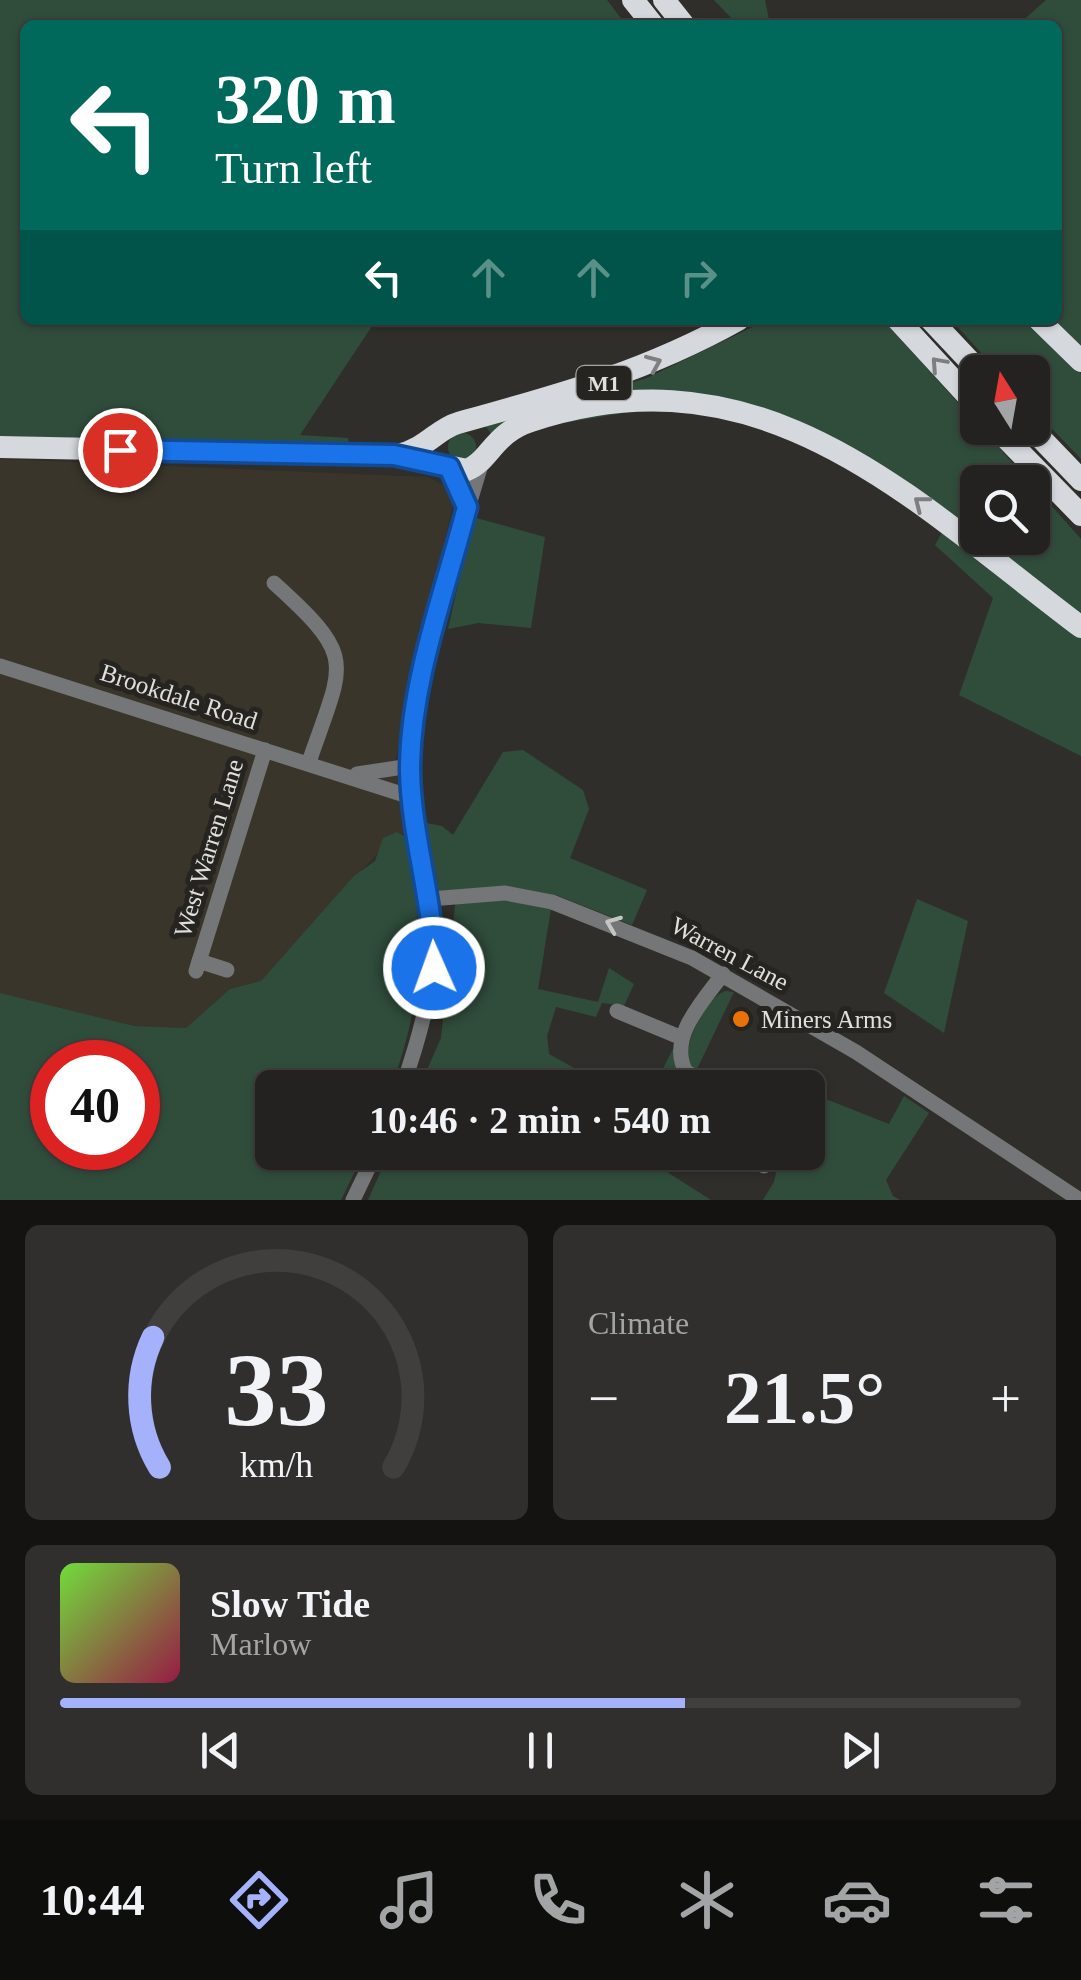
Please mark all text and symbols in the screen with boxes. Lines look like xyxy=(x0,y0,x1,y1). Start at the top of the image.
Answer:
icon: left xyxy=(50,60,180,190)
text: 320 m xyxy=(215,61,396,138)
text: Turn left xyxy=(215,143,372,193)
icon: left xyxy=(356,250,411,305)
icon: ahead xyxy=(461,250,516,305)
icon: ahead xyxy=(566,250,621,305)
icon: right xyxy=(671,250,726,305)
one-way arrow xyxy=(644,355,662,375)
north arrow xyxy=(960,355,1050,445)
map controls xyxy=(960,355,1050,555)
one-way arrow xyxy=(932,357,950,375)
road number: M1 xyxy=(576,366,632,400)
pin xyxy=(78,408,163,493)
icon: arrive xyxy=(93,423,148,478)
button: search xyxy=(960,465,1050,555)
one-way arrow xyxy=(914,497,932,514)
street label: Brookdale Road xyxy=(97,658,261,735)
street label: West Warren Lane xyxy=(169,756,248,940)
street label: Warren Lane xyxy=(666,911,793,996)
one-way arrow xyxy=(605,915,623,935)
position arrow xyxy=(382,916,486,1020)
place label: Miners Arms xyxy=(761,1006,892,1033)
marker: Miners Arms xyxy=(730,1008,752,1030)
speed limit sign: 40 xyxy=(30,1040,160,1170)
text: 10:46 · 2 min · 540 m xyxy=(369,1099,711,1141)
text: Climate xyxy=(588,1305,689,1341)
text: 33 xyxy=(225,1332,329,1447)
text: 21.5° xyxy=(724,1356,885,1439)
text: − xyxy=(588,1368,619,1429)
text: + xyxy=(990,1368,1021,1429)
text: km/h xyxy=(240,1445,313,1485)
text: Slow Tide xyxy=(210,1583,370,1625)
text: Marlow xyxy=(210,1626,311,1662)
icon: previous xyxy=(193,1723,248,1778)
icon: pause xyxy=(513,1723,568,1778)
icon: next xyxy=(833,1723,888,1778)
icon: directions xyxy=(224,1865,294,1935)
icon: music xyxy=(374,1865,444,1935)
icon: phone xyxy=(523,1865,593,1935)
icon: climate xyxy=(672,1865,742,1935)
icon: car xyxy=(822,1865,892,1935)
icon: filters xyxy=(971,1865,1041,1935)
text: 10:44 xyxy=(40,1875,145,1925)

